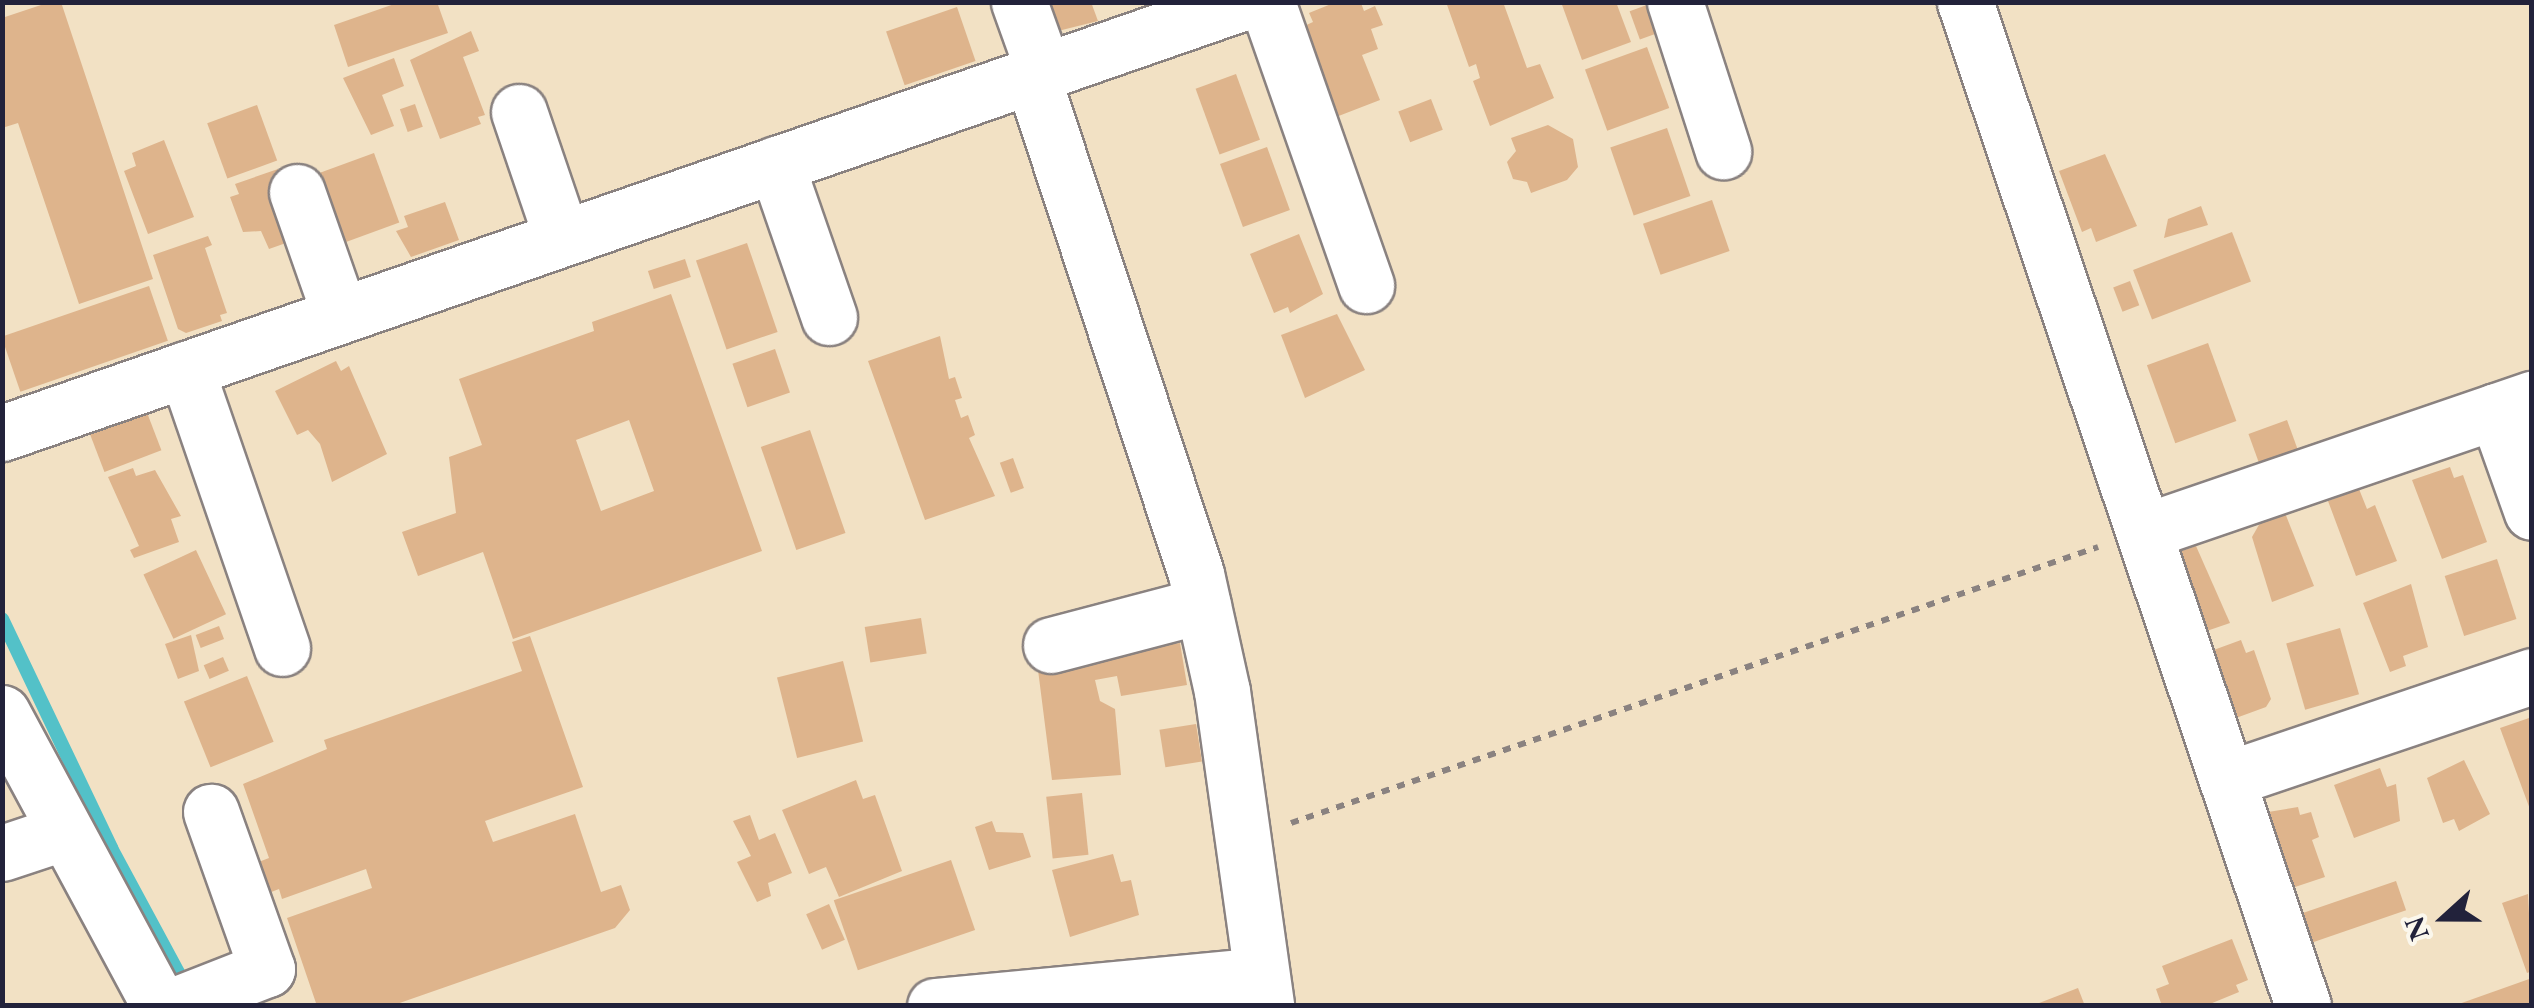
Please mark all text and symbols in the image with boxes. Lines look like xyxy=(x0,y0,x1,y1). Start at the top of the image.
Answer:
north arrow xyxy=(2394,868,2494,968)
text: N xyxy=(2395,912,2437,946)

